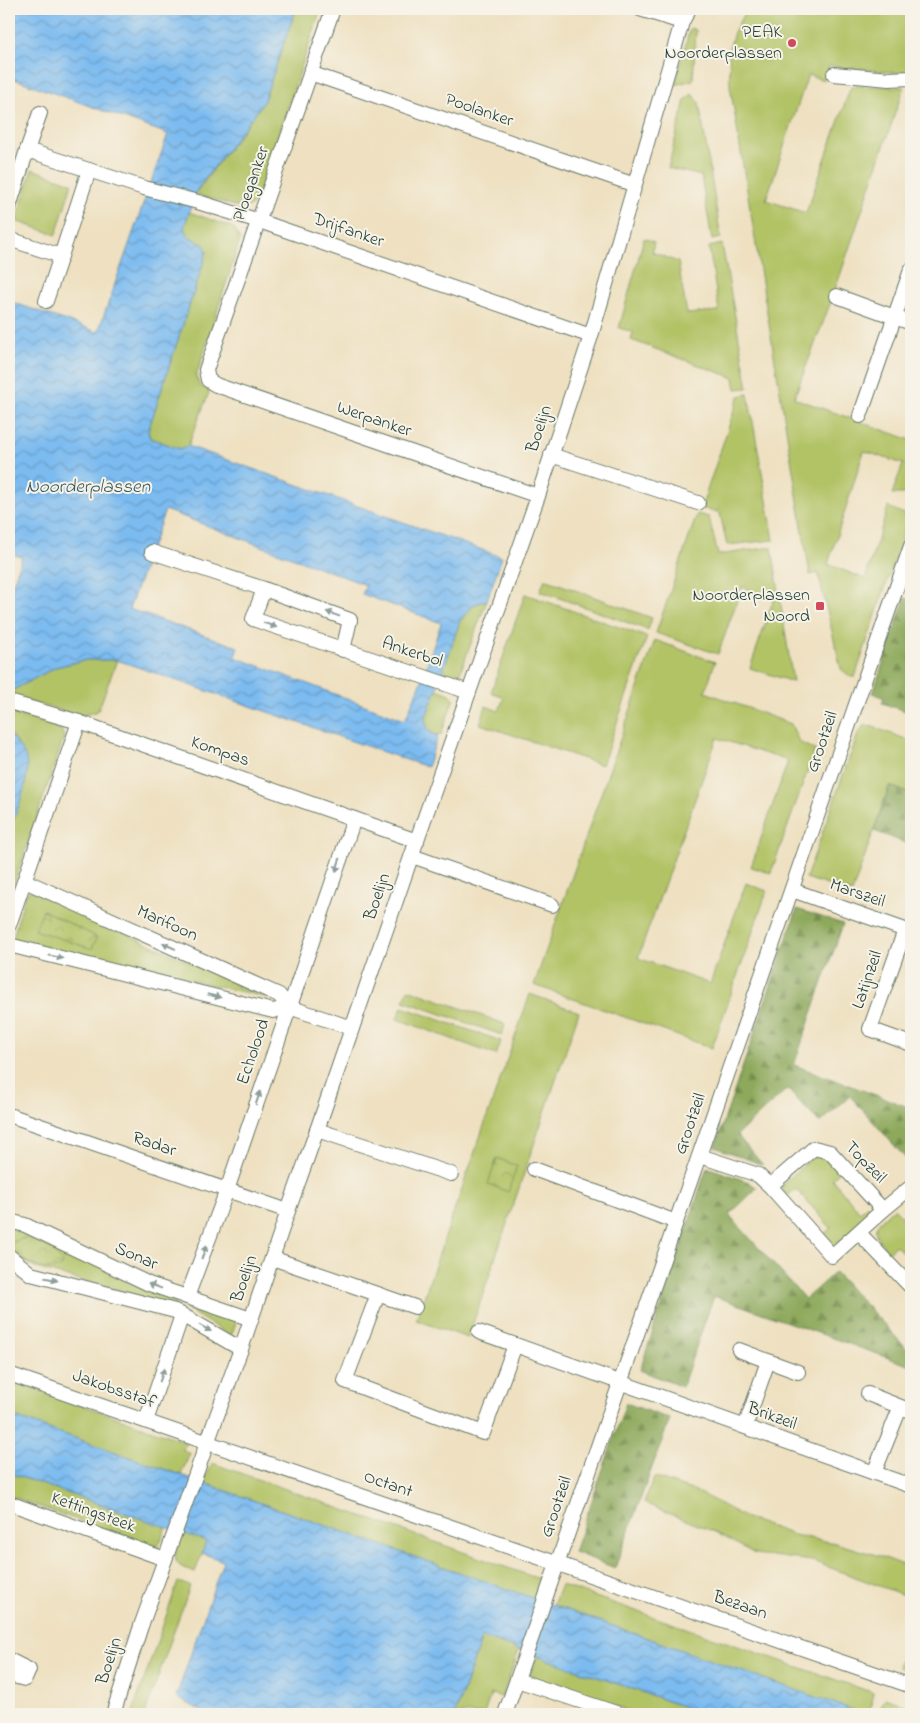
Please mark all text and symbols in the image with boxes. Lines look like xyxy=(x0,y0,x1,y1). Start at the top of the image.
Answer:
place label: PEAK Noorderplassen xyxy=(665,20,782,67)
marker: PEAK Noorderplassen xyxy=(786,37,798,49)
street label: Poolanker xyxy=(441,87,517,135)
street label: Ploeganker xyxy=(227,142,278,225)
street label: Drijfanker xyxy=(308,206,388,255)
street label: Werpanker xyxy=(333,395,415,445)
street label: Boelijn xyxy=(520,402,560,457)
water label: Noorderplassen xyxy=(26,474,151,501)
place label: Noorderplassen Noord xyxy=(693,583,810,630)
marker: Noorderplassen Noord xyxy=(814,600,826,612)
one-way arrow xyxy=(325,610,340,618)
one-way arrow xyxy=(263,621,278,629)
street label: Ankerbol xyxy=(378,631,446,675)
street label: Grootzeil xyxy=(800,708,846,776)
street label: Kompas xyxy=(187,730,253,774)
one-way arrow xyxy=(334,858,342,873)
street label: Boelijn xyxy=(358,870,398,925)
street label: Marszeil xyxy=(826,872,888,916)
street label: Marifoon xyxy=(132,899,202,949)
one-way arrow xyxy=(162,941,176,949)
street label: Latijnzeil xyxy=(846,947,890,1013)
one-way arrow xyxy=(49,953,64,961)
one-way arrow xyxy=(206,993,221,1001)
street label: Echolood xyxy=(231,1016,277,1088)
street label: Grootzeil xyxy=(668,1090,714,1158)
one-way arrow xyxy=(255,1091,262,1106)
street label: Radar xyxy=(128,1125,180,1165)
street label: Topzeil xyxy=(838,1136,892,1190)
street label: Sonar xyxy=(110,1236,162,1278)
one-way arrow xyxy=(200,1244,208,1259)
street label: Boelijn xyxy=(225,1252,265,1307)
one-way arrow xyxy=(43,1275,58,1283)
one-way arrow xyxy=(148,1282,163,1289)
one-way arrow xyxy=(197,1324,212,1332)
street label: Jakobsstaf xyxy=(69,1364,160,1417)
one-way arrow xyxy=(158,1367,166,1382)
street label: Brikzeil xyxy=(743,1396,800,1438)
street label: Octant xyxy=(360,1464,416,1506)
street label: Grootzeil xyxy=(534,1473,580,1541)
street label: Kettingsteek xyxy=(47,1486,139,1541)
street label: Bezaan xyxy=(708,1584,771,1627)
street label: Boelijn xyxy=(90,1634,130,1689)

